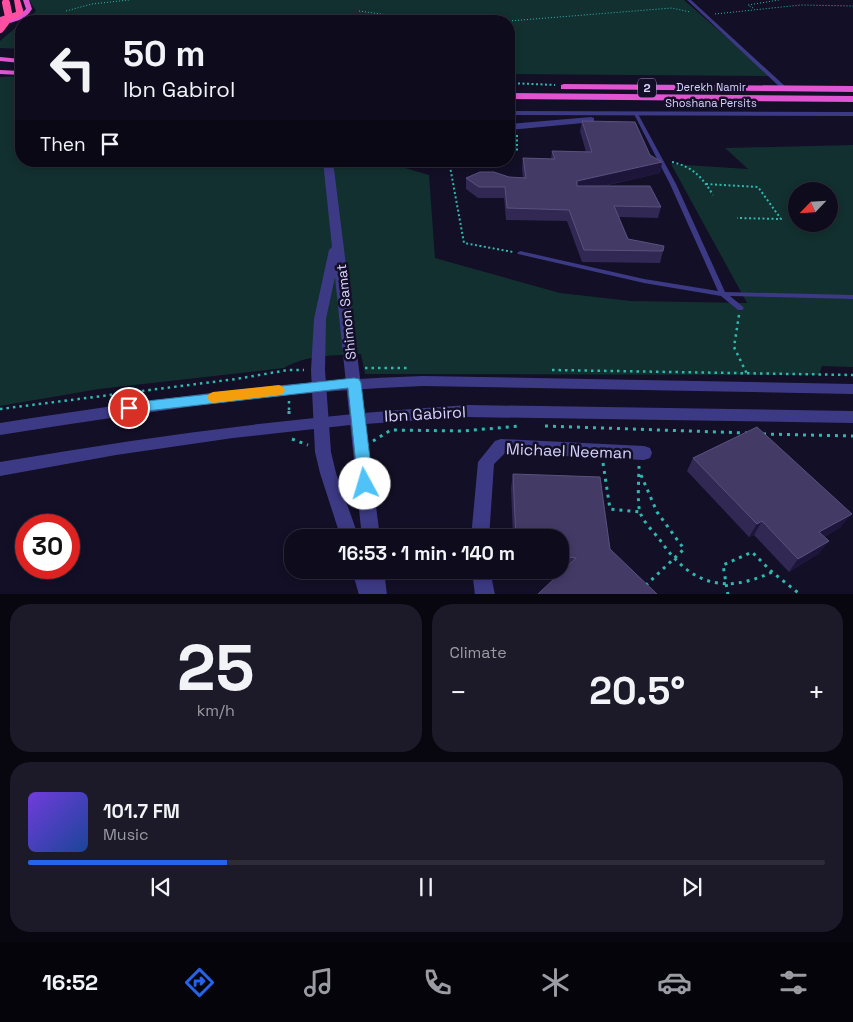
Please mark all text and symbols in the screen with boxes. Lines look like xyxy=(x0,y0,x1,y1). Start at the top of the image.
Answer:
text: 50 m xyxy=(123,32,205,76)
icon: left xyxy=(40,35,105,100)
text: Ibn Gabirol xyxy=(123,75,235,103)
road number: 2 xyxy=(638,78,656,98)
street label: Derekh Namir xyxy=(676,80,746,94)
street label: Shoshana Persits xyxy=(665,96,757,110)
icon: arrive xyxy=(96,130,124,158)
text: Then xyxy=(40,132,86,157)
north arrow xyxy=(788,182,838,232)
map controls xyxy=(788,182,838,232)
street label: Shimon Samat xyxy=(332,263,360,361)
pin xyxy=(108,387,150,429)
icon: arrive xyxy=(115,394,143,422)
street label: Ibn Gabirol xyxy=(384,401,466,427)
street label: Michael Neeman xyxy=(506,438,632,464)
position arrow xyxy=(338,457,390,509)
speed limit sign: 30 xyxy=(15,514,80,579)
text: 16:53 · 1 min · 140 m xyxy=(338,541,515,566)
text: 25 xyxy=(177,626,255,709)
text: Climate xyxy=(450,642,507,663)
text: 20.5° xyxy=(589,667,685,715)
text: − xyxy=(450,674,467,710)
text: + xyxy=(808,674,825,710)
text: km/h xyxy=(197,700,235,721)
text: 101.7 FM xyxy=(103,799,180,824)
text: Music xyxy=(103,824,149,845)
icon: previous xyxy=(147,873,175,901)
icon: pause xyxy=(412,873,440,901)
icon: next xyxy=(678,873,706,901)
icon: directions xyxy=(182,965,217,1000)
icon: music xyxy=(301,965,336,1000)
icon: phone xyxy=(420,965,455,1000)
icon: climate xyxy=(538,965,573,1000)
icon: car xyxy=(657,965,692,1000)
icon: filters xyxy=(776,965,811,1000)
text: 16:52 xyxy=(42,968,98,996)

